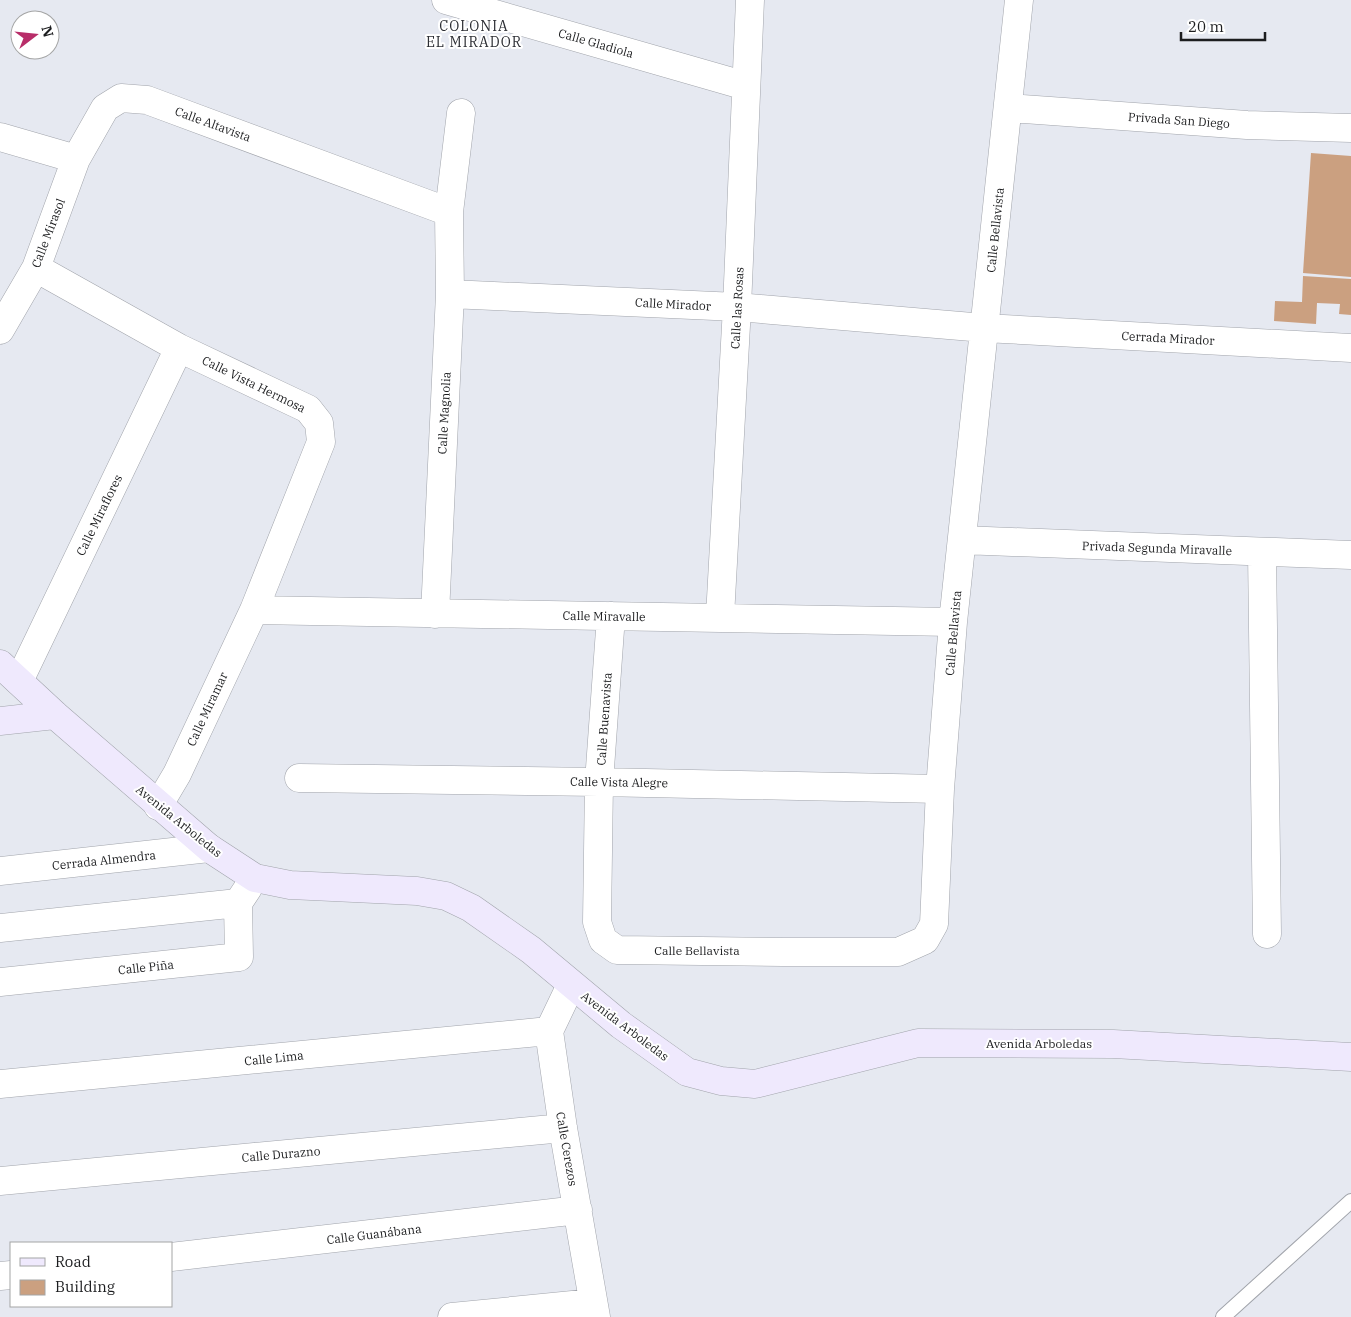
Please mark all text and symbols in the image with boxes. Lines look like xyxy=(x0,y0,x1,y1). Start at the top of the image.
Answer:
north arrow xyxy=(10,10,60,60)
scale bar xyxy=(1181,10,1265,42)
district label: COLONIA EL MIRADOR xyxy=(426,17,522,51)
text: 20 m xyxy=(1188,17,1224,36)
text: N xyxy=(37,24,58,39)
street label: Calle Gladiola xyxy=(557,25,636,61)
street label: Calle Altavista xyxy=(173,103,253,145)
street label: Privada San Diego xyxy=(1128,109,1231,131)
street label: Calle Bellavista xyxy=(983,186,1007,273)
street label: Calle Mirasol xyxy=(28,196,68,270)
street label: Calle las Rosas xyxy=(727,266,747,350)
street label: Calle Mirador xyxy=(635,295,712,314)
street label: Cerrada Mirador xyxy=(1121,328,1216,348)
street label: Calle Vista Hermosa xyxy=(200,352,309,416)
street label: Calle Magnolia xyxy=(434,371,454,455)
street label: Calle Miraflores xyxy=(73,472,125,558)
street label: Privada Segunda Miravalle xyxy=(1082,538,1232,558)
street label: Calle Bellavista xyxy=(942,589,964,676)
street label: Calle Miravalle xyxy=(562,608,646,624)
street label: Calle Miramar xyxy=(183,669,231,748)
street label: Calle Buenavista xyxy=(593,672,615,766)
street label: Calle Vista Alegre xyxy=(570,774,668,790)
street label: Avenida Arboledas xyxy=(133,782,225,860)
street label: Cerrada Almendra xyxy=(51,847,157,873)
street label: Calle Bellavista xyxy=(654,943,740,958)
street label: Calle Piña xyxy=(117,957,175,977)
street label: Avenida Arboledas xyxy=(578,988,672,1064)
street label: Avenida Arboledas xyxy=(986,1036,1092,1051)
street label: Calle Lima xyxy=(244,1047,305,1069)
street label: Calle Cerezos xyxy=(553,1111,581,1187)
street label: Calle Durazno xyxy=(241,1143,321,1165)
street label: Calle Guanábana xyxy=(326,1221,423,1247)
legend xyxy=(10,1242,172,1307)
text: Road xyxy=(55,1252,91,1271)
text: Building xyxy=(55,1277,115,1296)

